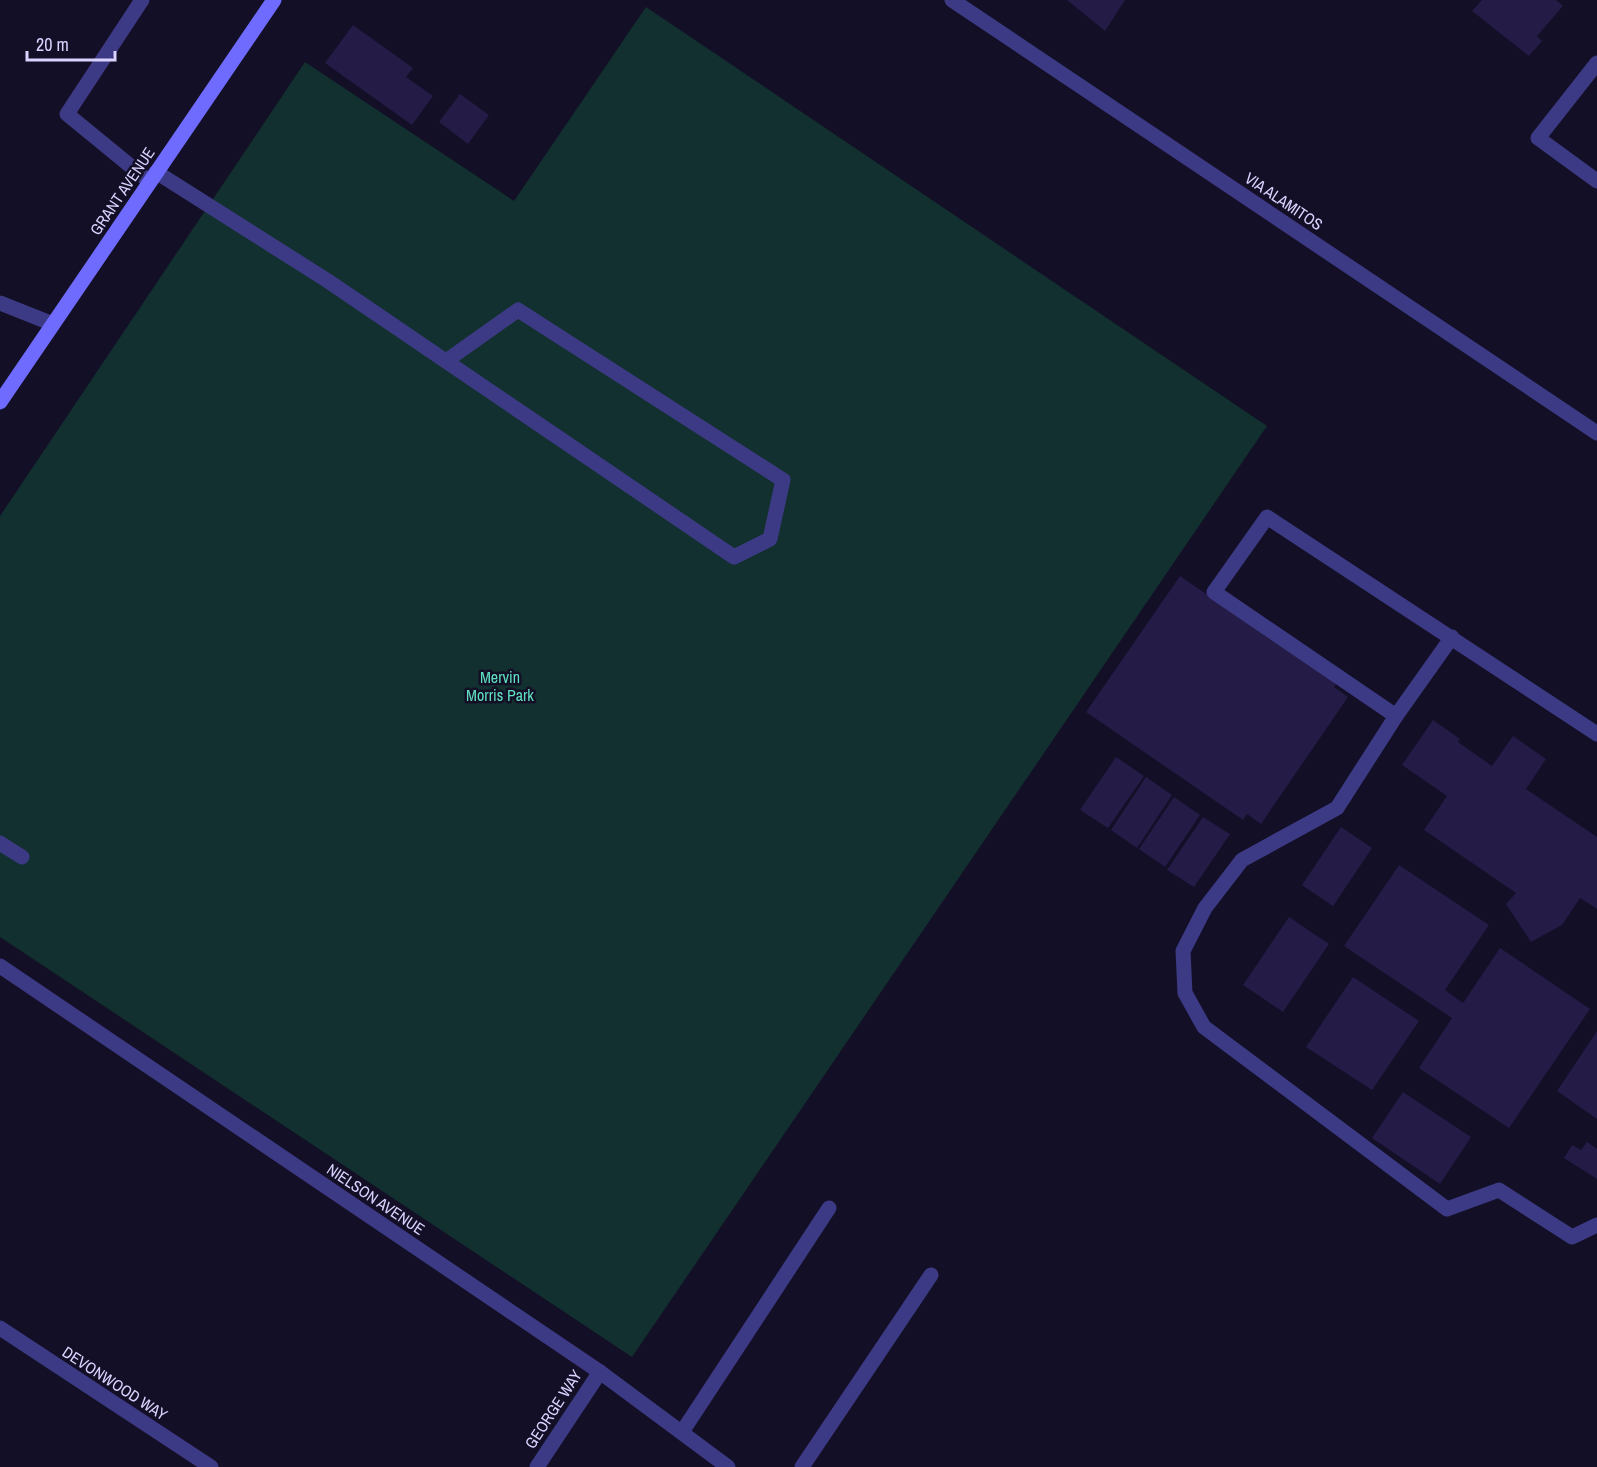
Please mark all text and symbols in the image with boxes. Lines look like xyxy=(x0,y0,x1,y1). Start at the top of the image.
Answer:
scale bar xyxy=(27,24,116,62)
text: 20 m xyxy=(36,32,69,57)
street label: GRANT AVENUE xyxy=(84,143,160,239)
street label: VIA ALAMITOS xyxy=(1241,167,1327,235)
park label: Mervin Morris Park xyxy=(466,666,534,706)
street label: NIELSON AVENUE xyxy=(323,1158,429,1240)
street label: DEVONWOOD WAY xyxy=(58,1341,172,1425)
street label: GEORGE WAY xyxy=(519,1365,587,1453)

